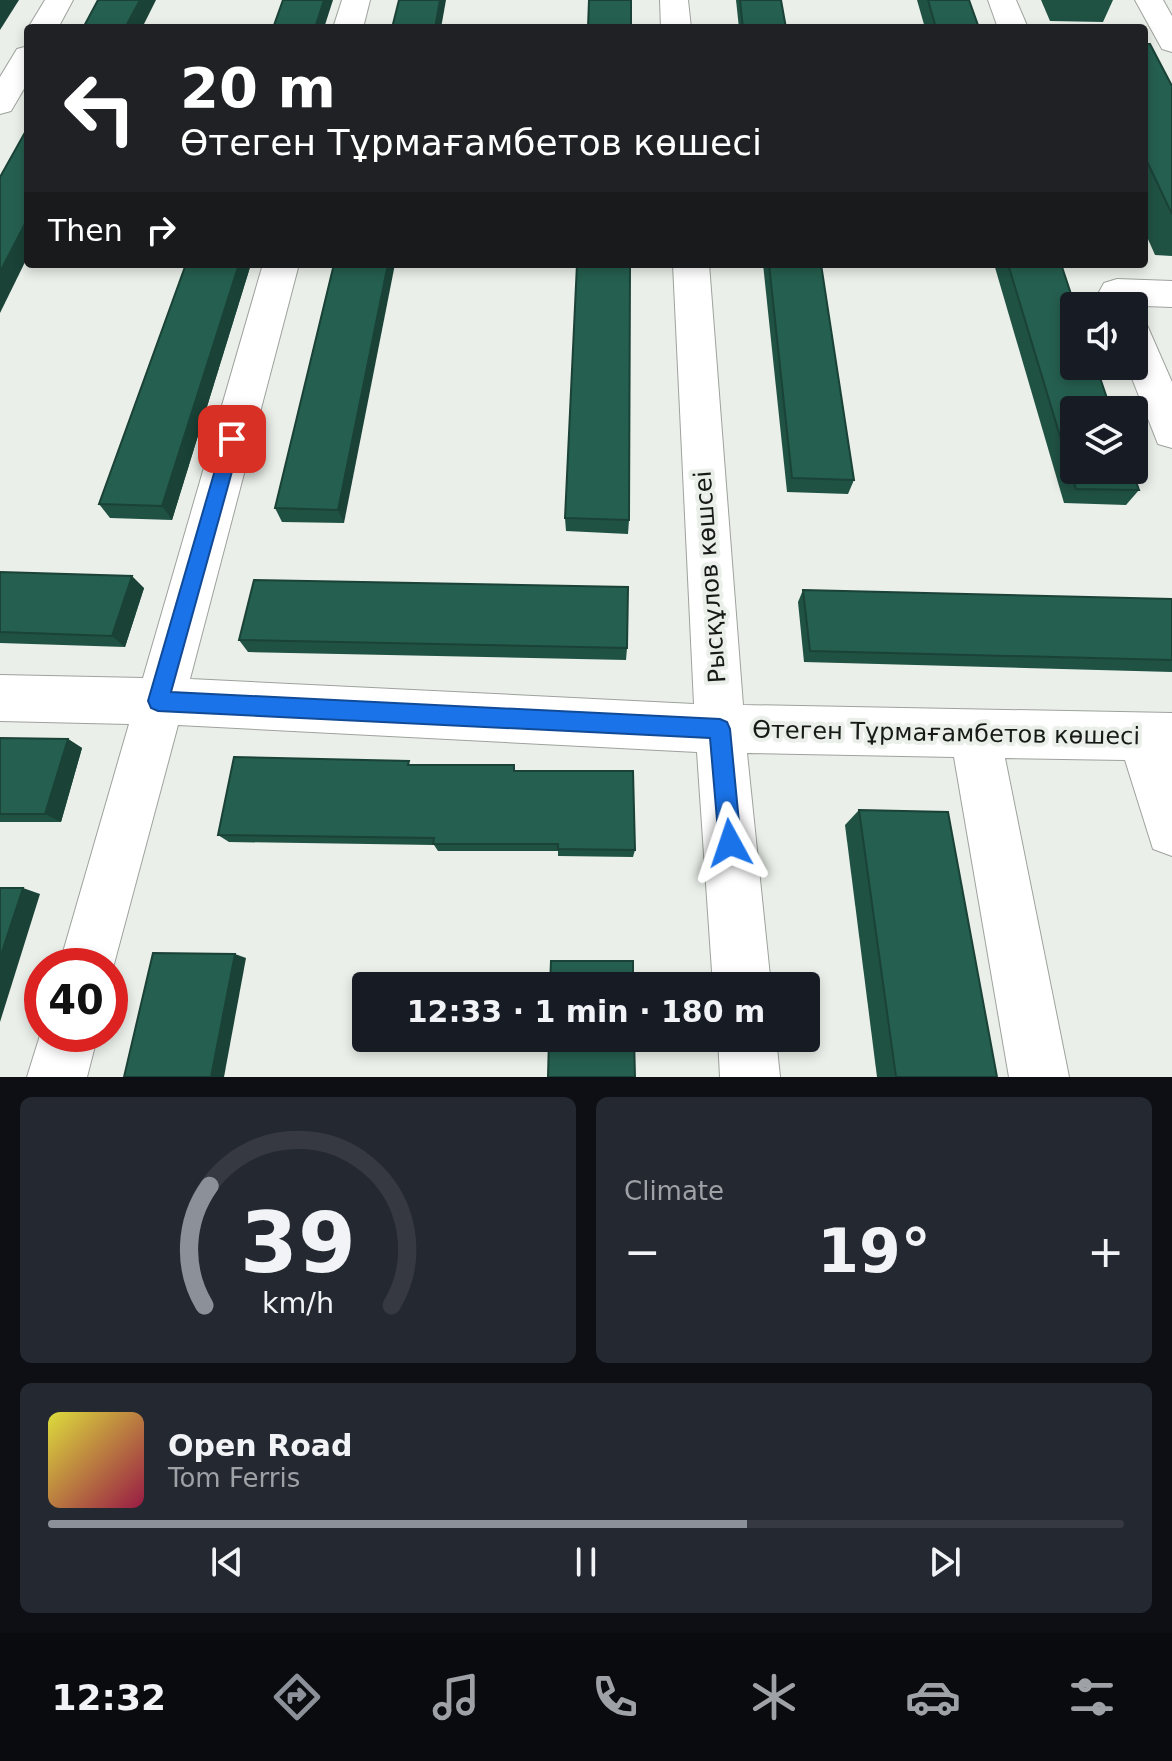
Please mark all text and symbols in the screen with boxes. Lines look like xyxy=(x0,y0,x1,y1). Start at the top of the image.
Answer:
text: 20 m xyxy=(180,55,336,120)
icon: left xyxy=(48,56,152,160)
text: Өтеген Тұрмағамбетов көшесі xyxy=(180,122,762,163)
icon: right xyxy=(139,208,183,252)
text: Then xyxy=(48,213,123,248)
map controls xyxy=(1060,292,1148,484)
button: sound xyxy=(1060,292,1148,380)
button: layers xyxy=(1060,396,1148,484)
pin xyxy=(198,405,266,473)
icon: arrive xyxy=(210,417,254,461)
street label: Рысқұлов көшсеі xyxy=(689,470,731,684)
street label: Өтеген Тұрмағамбетов көшесі xyxy=(752,716,1140,750)
position arrow xyxy=(688,801,772,885)
speed limit sign: 40 xyxy=(24,948,128,1052)
text: 12:33 · 1 min · 180 m xyxy=(407,994,765,1029)
text: Climate xyxy=(624,1176,724,1206)
text: 39 xyxy=(240,1195,356,1292)
text: 19° xyxy=(817,1216,931,1286)
text: − xyxy=(624,1226,661,1277)
text: + xyxy=(1087,1226,1124,1277)
text: km/h xyxy=(262,1286,334,1320)
text: Open Road xyxy=(168,1428,353,1463)
text: Tom Ferris xyxy=(168,1463,300,1493)
icon: previous xyxy=(205,1540,249,1584)
icon: pause xyxy=(564,1540,608,1584)
icon: next xyxy=(923,1540,967,1584)
icon: directions xyxy=(269,1669,325,1725)
icon: music xyxy=(428,1669,484,1725)
icon: phone xyxy=(587,1669,643,1725)
icon: climate xyxy=(746,1669,802,1725)
icon: car xyxy=(905,1669,961,1725)
icon: filters xyxy=(1064,1669,1120,1725)
text: 12:32 xyxy=(52,1677,166,1718)

